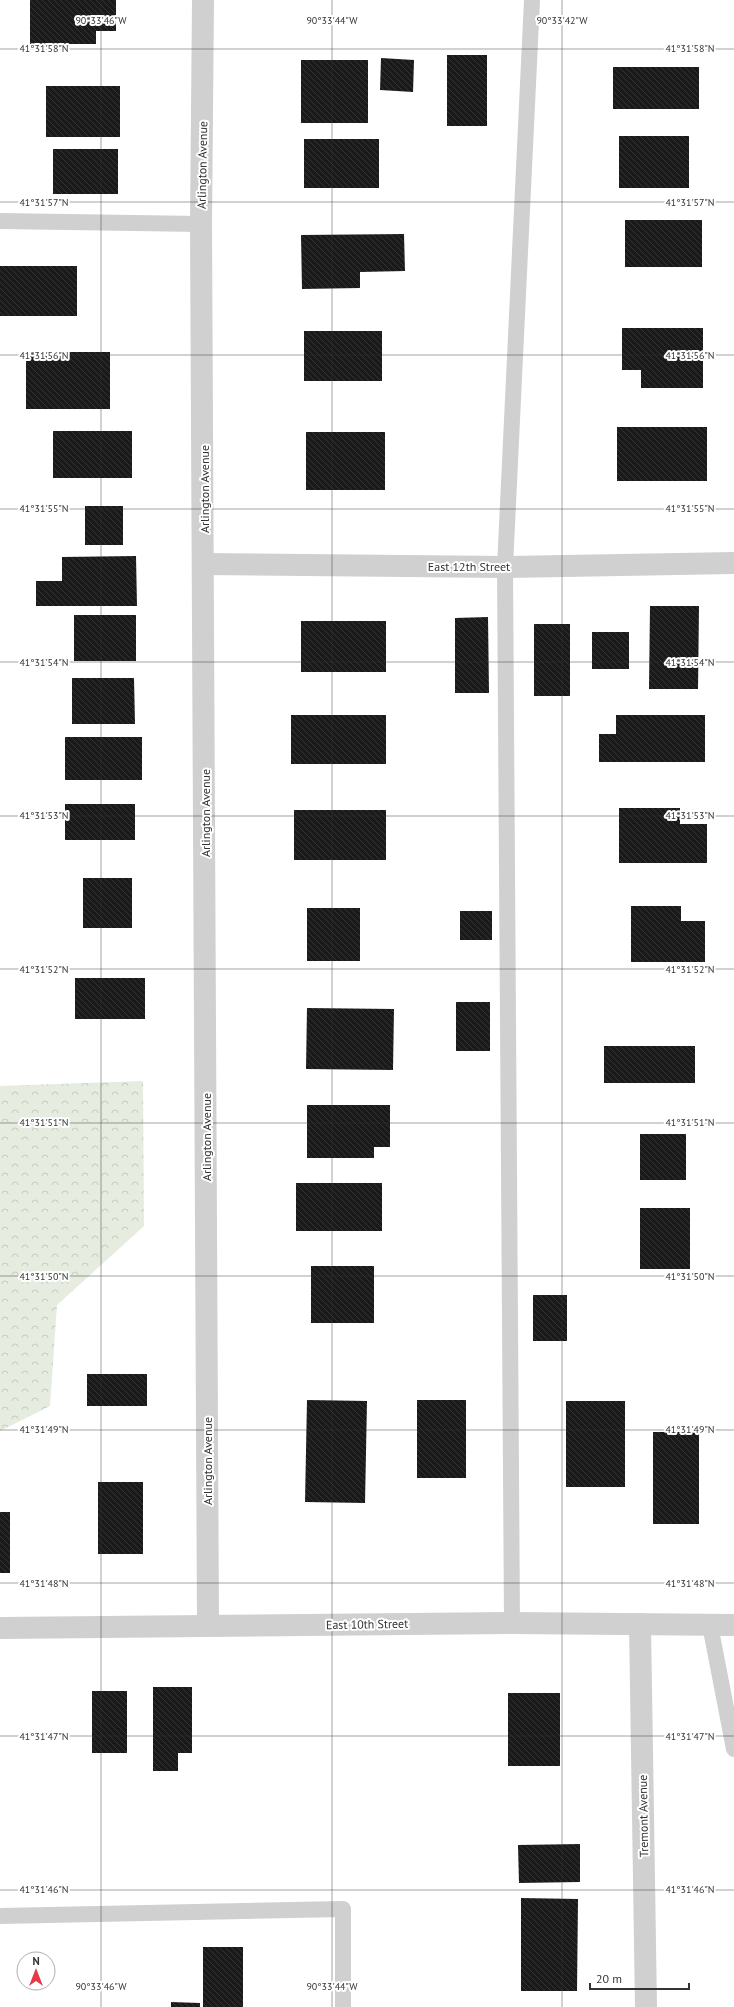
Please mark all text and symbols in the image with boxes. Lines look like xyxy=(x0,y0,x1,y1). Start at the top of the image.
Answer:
text: 90°33'46"W xyxy=(75,14,127,27)
text: 90°33'44"W xyxy=(306,14,358,27)
text: 90°33'42"W xyxy=(536,14,588,27)
text: 41°31'58"N xyxy=(19,42,69,55)
text: 41°31'58"N xyxy=(665,42,715,55)
street label: Arlington Avenue xyxy=(194,121,210,209)
text: 41°31'57"N xyxy=(19,196,69,209)
text: 41°31'57"N xyxy=(665,196,715,209)
text: 41°31'56"N xyxy=(19,349,69,362)
text: 41°31'56"N xyxy=(665,349,715,362)
street label: Arlington Avenue xyxy=(197,445,212,533)
text: 41°31'55"N xyxy=(19,502,69,515)
text: 41°31'55"N xyxy=(665,502,715,515)
street label: East 12th Street xyxy=(428,559,510,574)
text: 41°31'54"N xyxy=(19,656,69,669)
text: 41°31'54"N xyxy=(665,656,715,669)
street label: Arlington Avenue xyxy=(198,769,213,857)
text: 41°31'53"N xyxy=(19,809,69,822)
text: 41°31'53"N xyxy=(665,809,715,822)
text: 41°31'52"N xyxy=(19,963,69,976)
text: 41°31'52"N xyxy=(665,963,715,976)
street label: Arlington Avenue xyxy=(199,1093,214,1181)
text: 41°31'51"N xyxy=(19,1116,69,1129)
text: 41°31'51"N xyxy=(665,1116,715,1129)
text: 41°31'50"N xyxy=(19,1270,69,1283)
text: 41°31'50"N xyxy=(665,1270,715,1283)
street label: Arlington Avenue xyxy=(200,1417,215,1505)
text: 41°31'49"N xyxy=(19,1423,69,1436)
text: 41°31'49"N xyxy=(665,1423,715,1436)
text: 41°31'48"N xyxy=(19,1577,69,1590)
text: 41°31'48"N xyxy=(665,1577,715,1590)
street label: East 10th Street xyxy=(326,1616,408,1632)
text: 41°31'47"N xyxy=(19,1730,69,1743)
text: 41°31'47"N xyxy=(665,1730,715,1743)
street label: Tremont Avenue xyxy=(635,1775,651,1857)
text: 41°31'46"N xyxy=(19,1883,69,1896)
text: 41°31'46"N xyxy=(665,1883,715,1896)
north arrow xyxy=(16,1951,56,1991)
text: N xyxy=(32,1954,40,1968)
scale bar xyxy=(590,1965,689,1991)
text: 20 m xyxy=(596,1971,622,1986)
text: 90°33'46"W xyxy=(75,1980,127,1993)
text: 90°33'44"W xyxy=(306,1980,358,1993)

